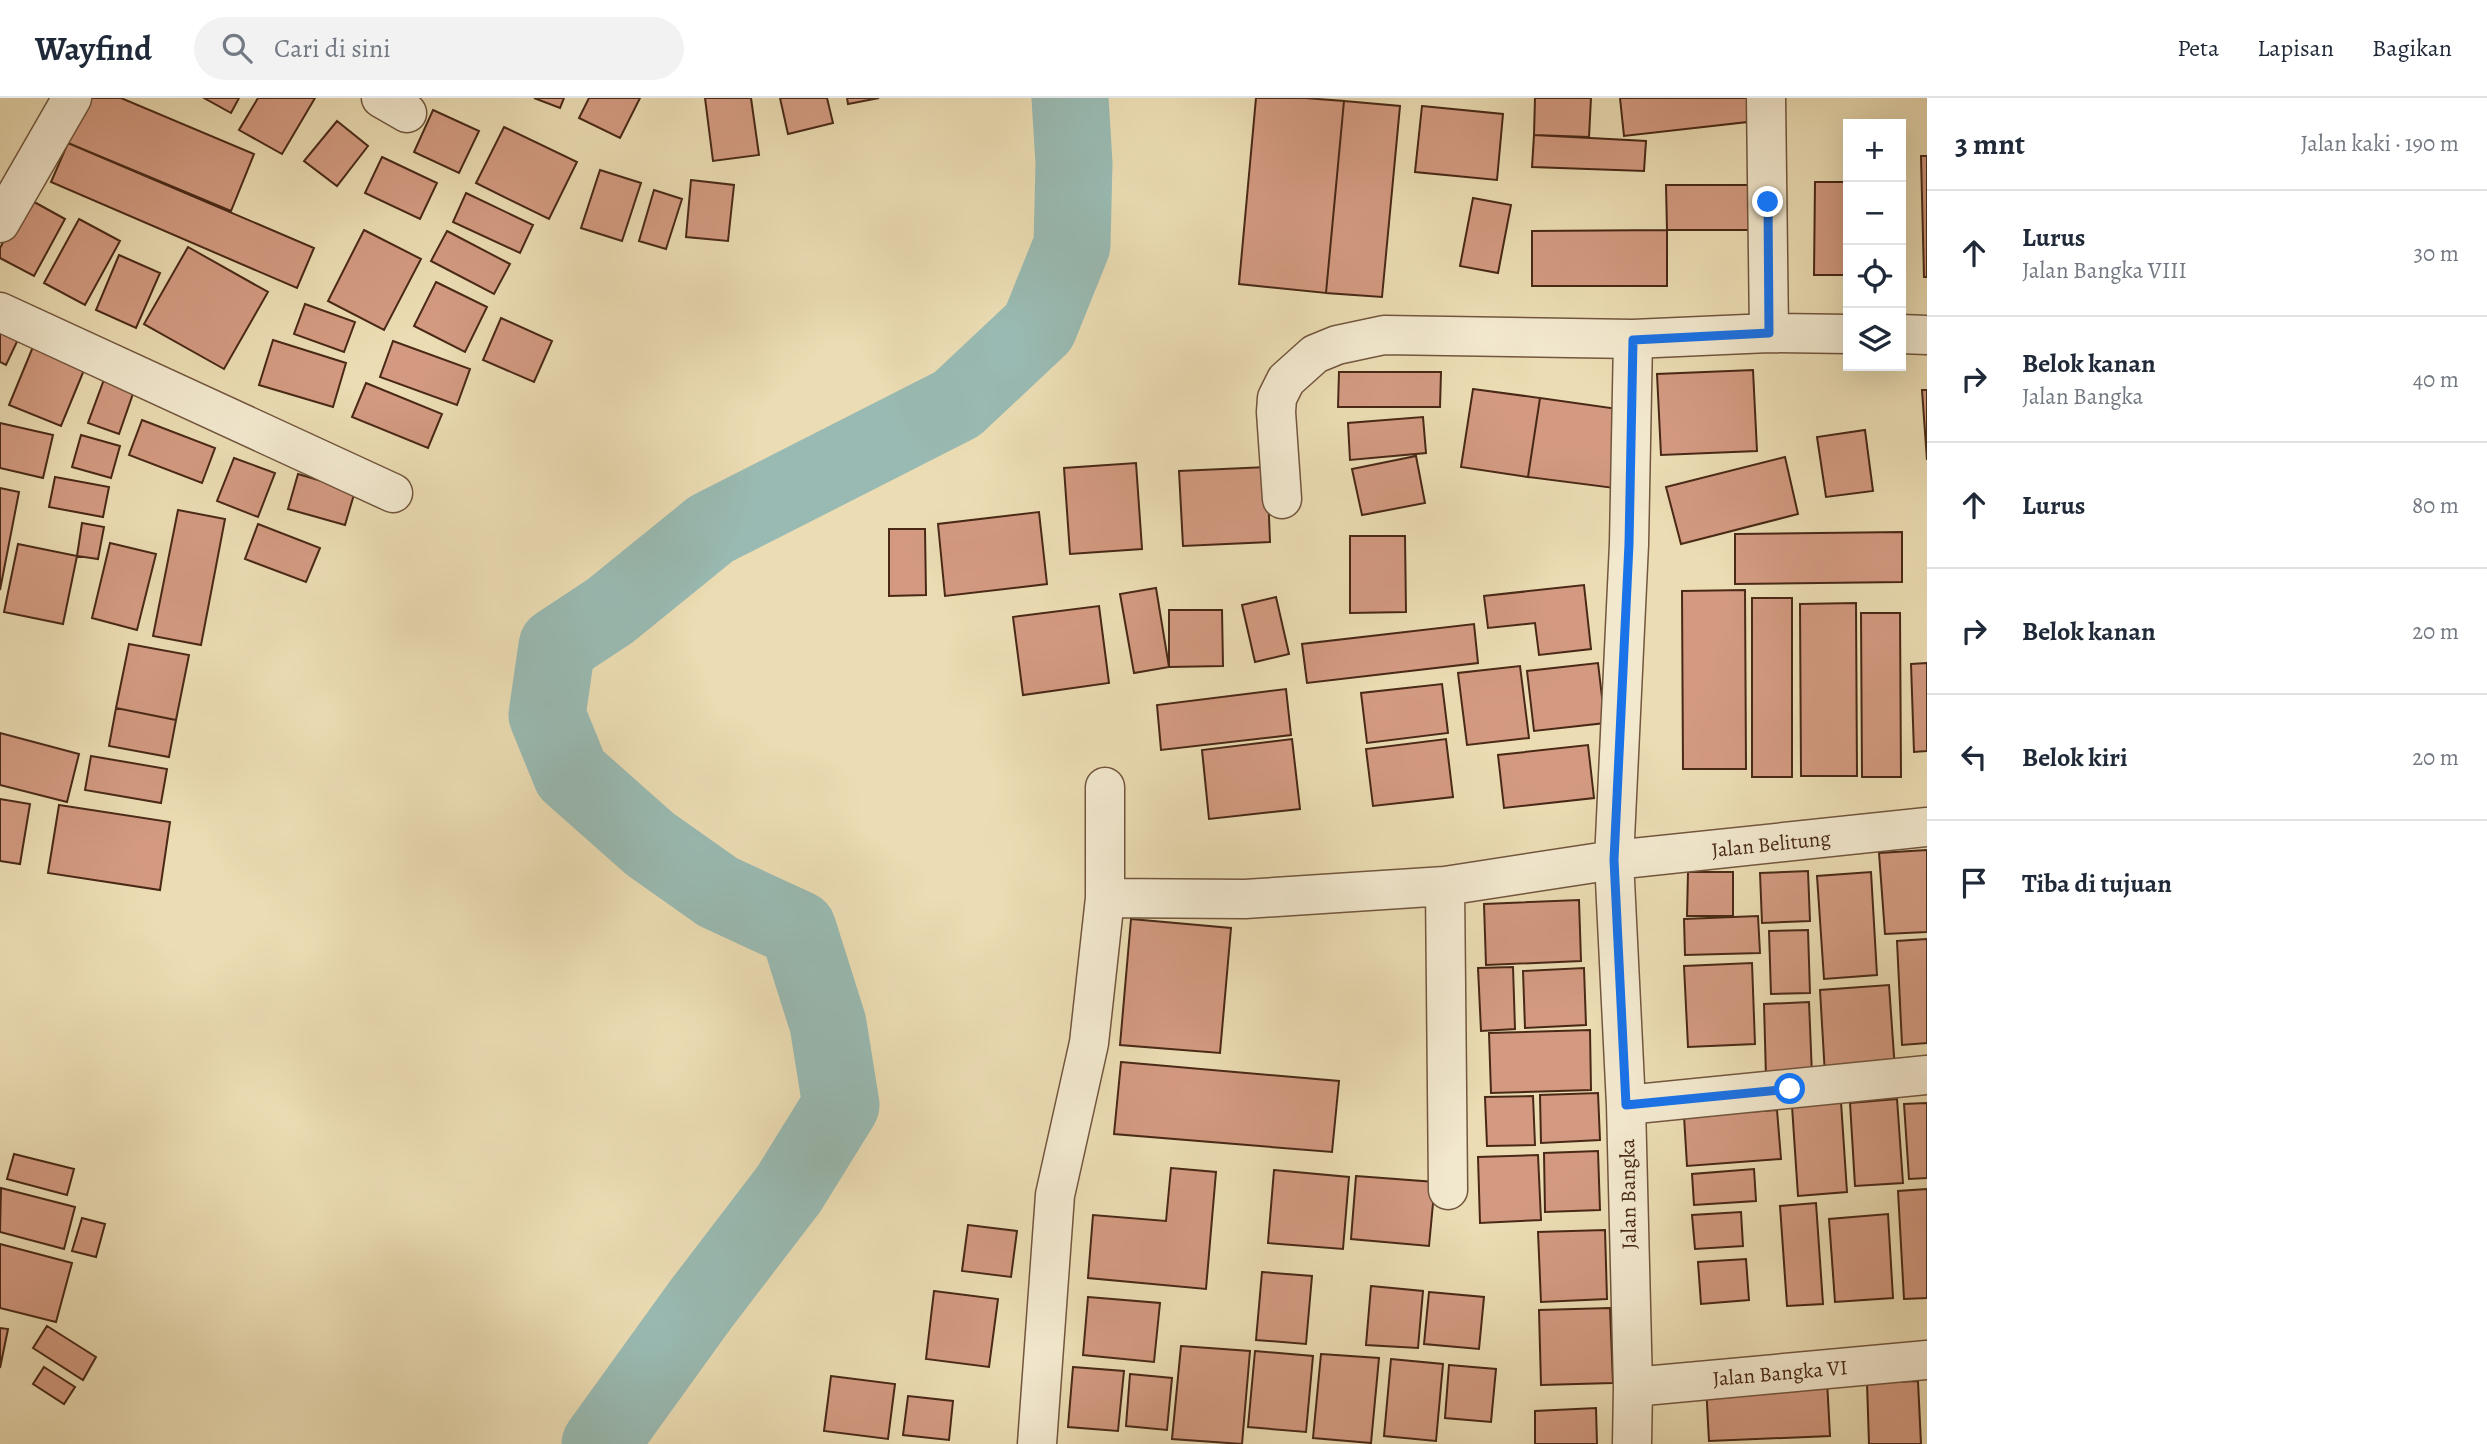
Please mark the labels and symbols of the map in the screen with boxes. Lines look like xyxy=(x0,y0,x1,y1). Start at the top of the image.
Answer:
route end xyxy=(1752,186,1783,217)
street label: Jalan Belitung xyxy=(1710,824,1832,864)
route start xyxy=(1774,1073,1805,1104)
street label: Jalan Bangka xyxy=(1613,1138,1643,1250)
street label: Jalan Bangka VI xyxy=(1711,1353,1849,1393)

